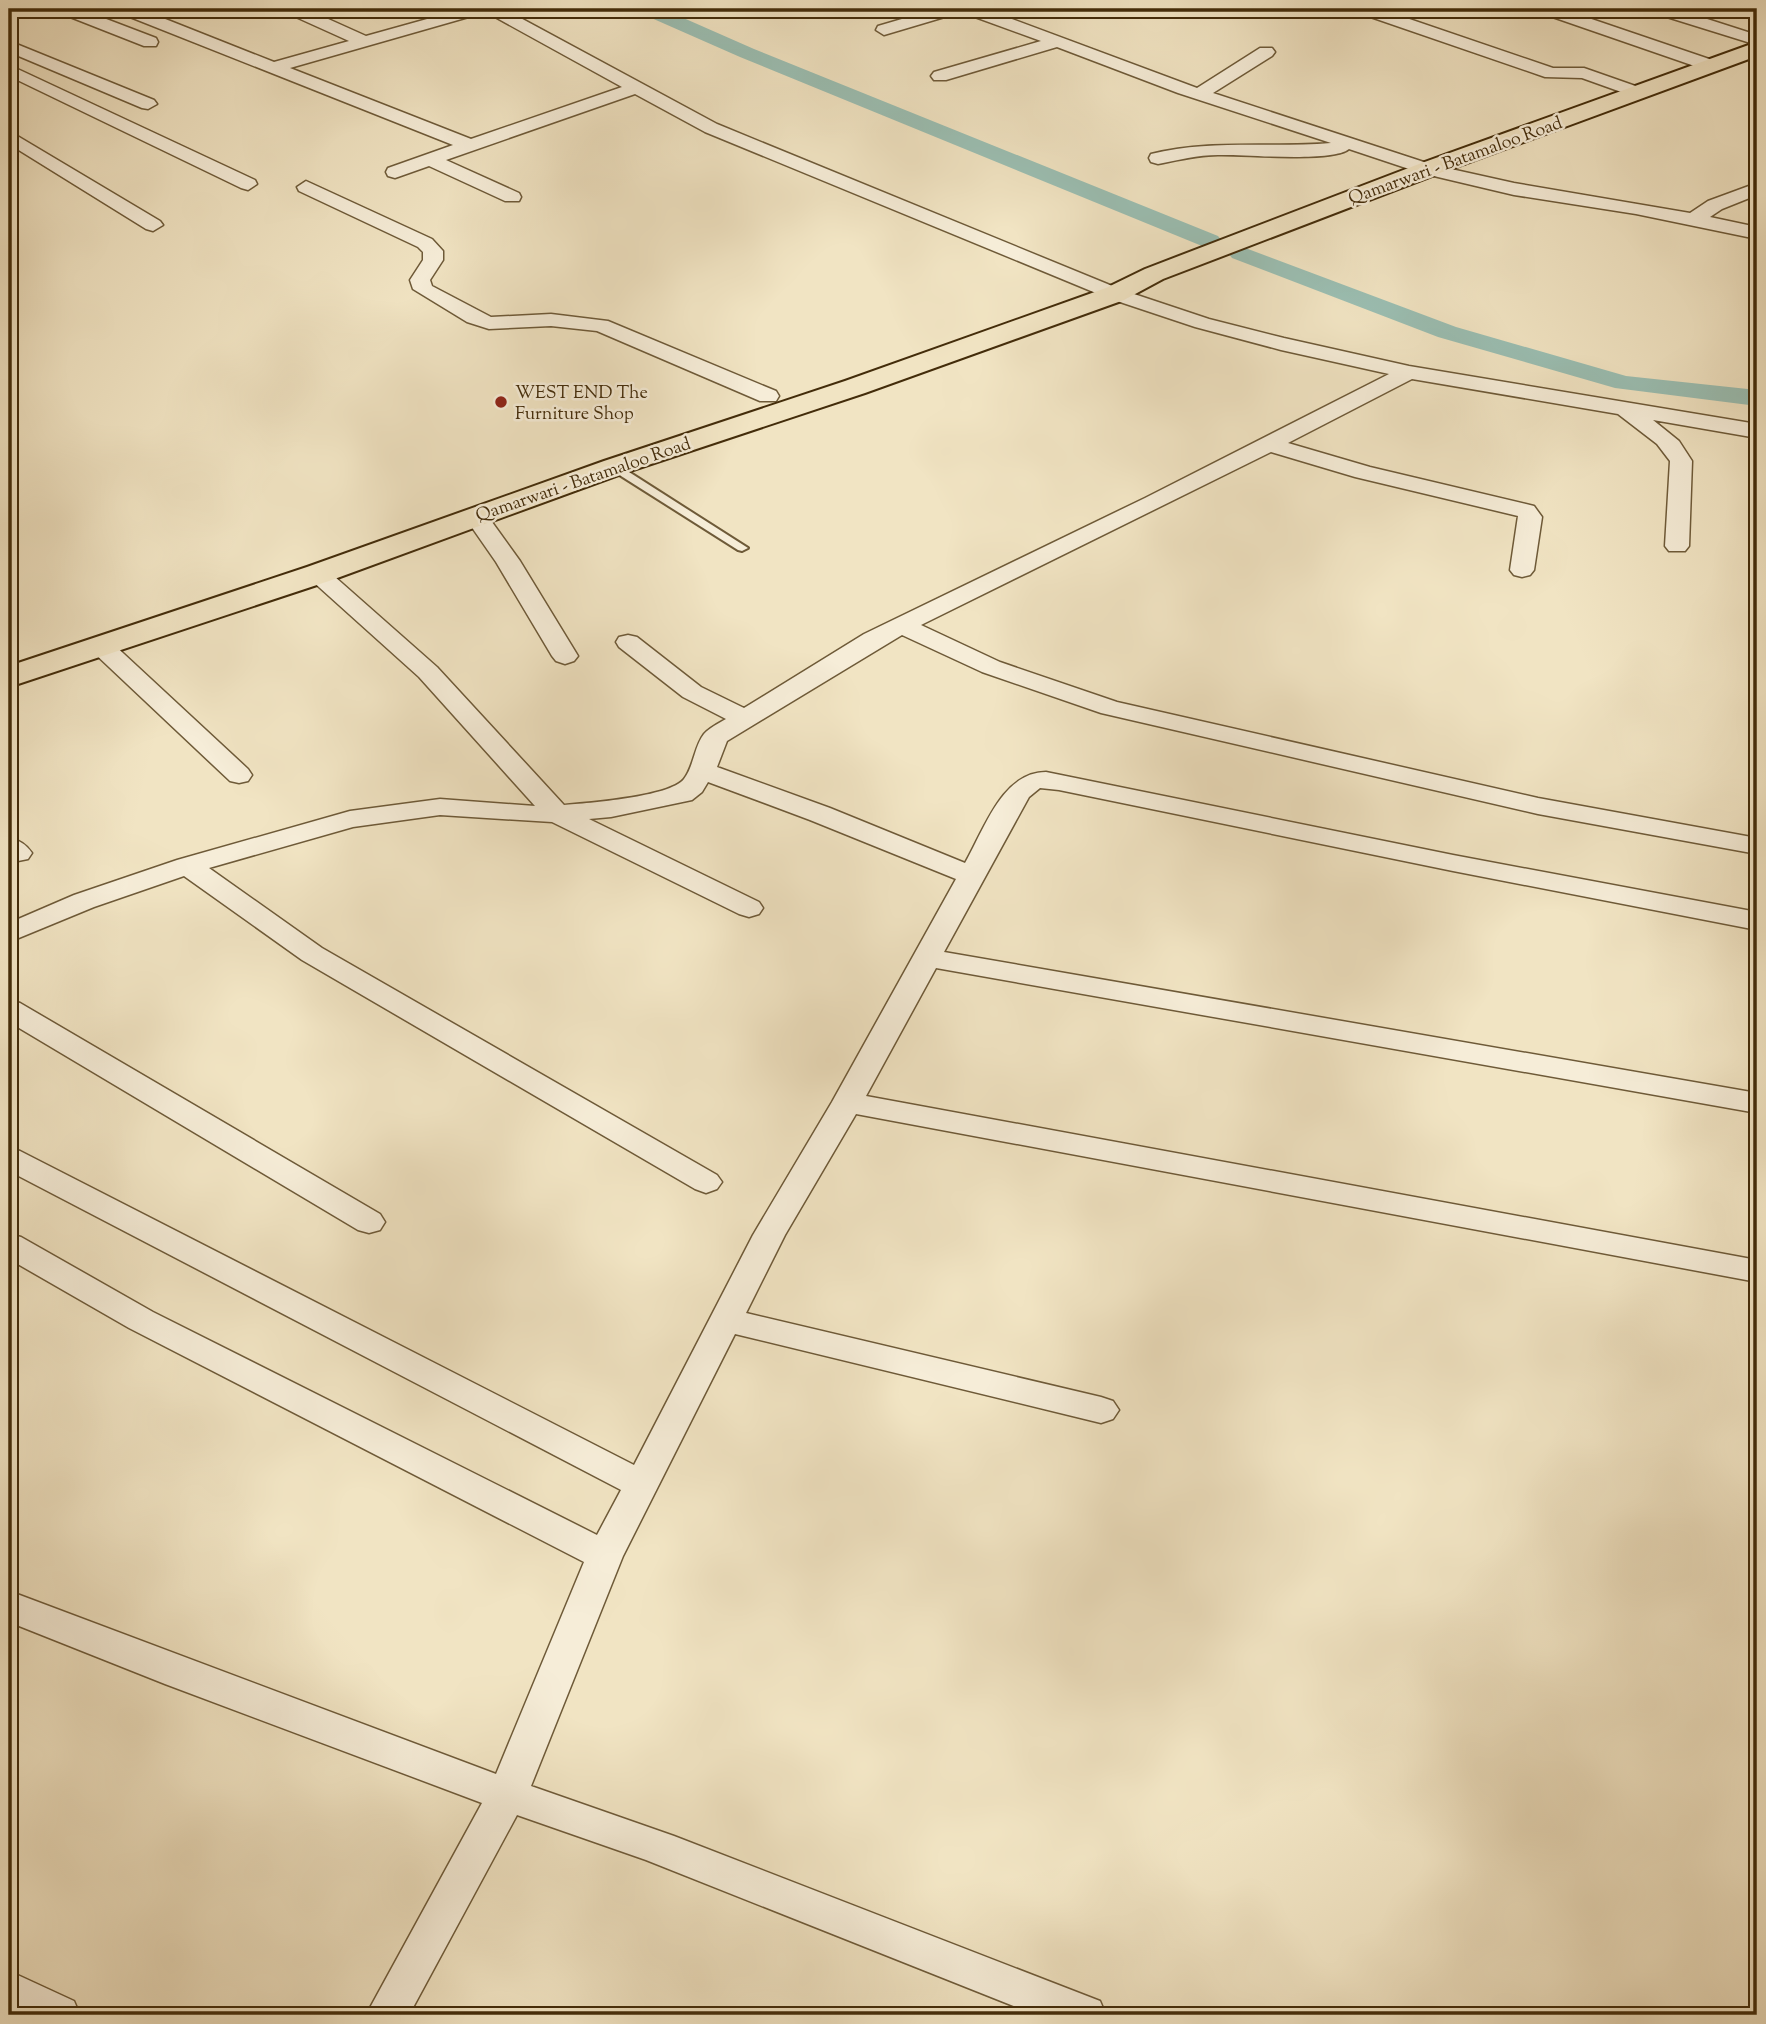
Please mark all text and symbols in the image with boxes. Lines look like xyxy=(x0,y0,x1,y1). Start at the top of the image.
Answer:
street label: Qamarwari - Batamaloo Road xyxy=(1345,111,1566,213)
place label: WEST END The Furniture Shop xyxy=(515,381,648,428)
marker: WEST END The Furniture Shop xyxy=(493,394,509,410)
street label: Qamarwari - Batamaloo Road xyxy=(472,432,695,530)

